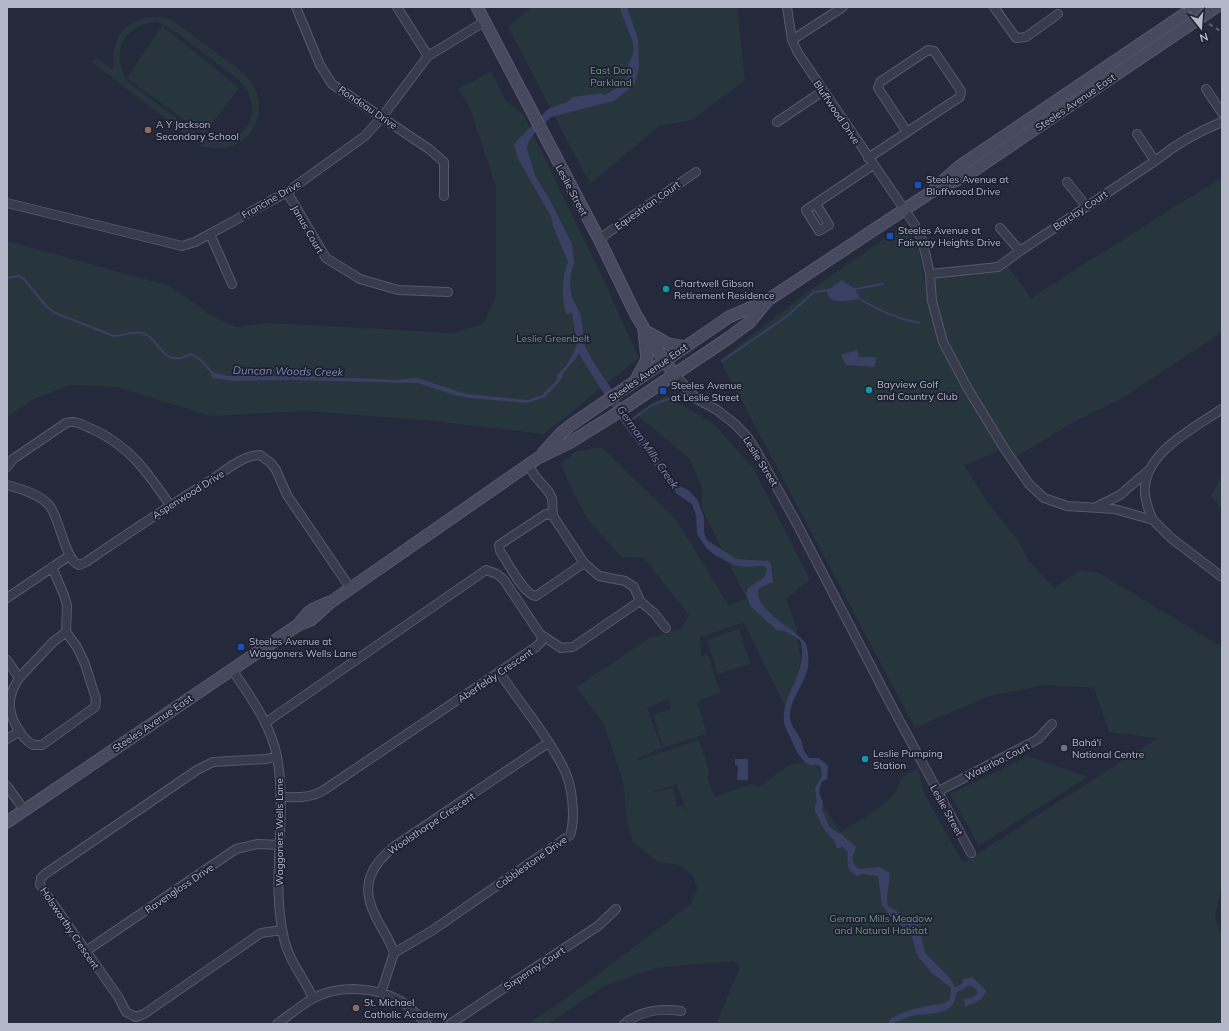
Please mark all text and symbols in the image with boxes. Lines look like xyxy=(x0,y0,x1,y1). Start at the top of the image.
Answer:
north arrow xyxy=(1181,8,1221,48)
text: N xyxy=(1198,30,1210,45)
park label: East Don Parkland xyxy=(590,64,632,89)
street label: Steeles Avenue East xyxy=(1033,71,1118,134)
street label: Bluffwood Drive xyxy=(810,78,863,147)
street label: Rondeau Drive xyxy=(336,83,400,132)
place label: A Y Jackson Secondary School xyxy=(156,118,239,143)
marker: A Y Jackson Secondary School xyxy=(143,125,153,135)
street label: Leslie Street xyxy=(553,162,591,219)
place label: Steeles Avenue at Bluffwood Drive xyxy=(926,173,1009,198)
street label: Francine Drive xyxy=(239,177,303,222)
street label: Equestrian Court xyxy=(612,178,683,233)
marker: Steeles Avenue at Bluffwood Drive xyxy=(913,180,923,190)
street label: Barclay Court xyxy=(1051,187,1110,233)
street label: Janus Court xyxy=(288,203,327,256)
place label: Steeles Avenue at Fairway Heights Drive xyxy=(898,224,1001,249)
marker: Steeles Avenue at Fairway Heights Drive xyxy=(885,231,895,241)
place label: Chartwell Gibson Retirement Residence xyxy=(674,277,775,302)
marker: Chartwell Gibson Retirement Residence xyxy=(661,284,671,294)
park label: Leslie Greenbelt xyxy=(516,332,590,345)
street label: Steeles Avenue East xyxy=(606,340,691,405)
water label: Duncan Woods Creek xyxy=(233,363,344,379)
place label: Bayview Golf and Country Club xyxy=(877,378,958,403)
place label: Steeles Avenue at Leslie Street xyxy=(671,379,742,404)
marker: Bayview Golf and Country Club xyxy=(864,385,874,395)
marker: Steeles Avenue at Leslie Street xyxy=(658,386,668,396)
water label: German Mills Creek xyxy=(614,403,682,492)
street label: Leslie Street xyxy=(740,434,781,489)
street label: Aspenwood Drive xyxy=(150,467,227,522)
place label: Steeles Avenue at Waggoners Wells Lane xyxy=(249,635,357,660)
marker: Steeles Avenue at Waggoners Wells Lane xyxy=(236,642,246,652)
street label: Aberfeldy Crescent xyxy=(455,645,536,705)
street label: Steeles Avenue East xyxy=(110,692,195,755)
place label: Bahá'í National Centre xyxy=(1072,736,1144,761)
street label: Waterloo Court xyxy=(963,739,1032,783)
marker: Bahá'í National Centre xyxy=(1059,743,1069,753)
place label: Leslie Pumping Station xyxy=(873,747,943,772)
marker: Leslie Pumping Station xyxy=(860,754,870,764)
street label: Waggoners Wells Lane xyxy=(273,778,286,886)
street label: Leslie Street xyxy=(927,782,966,838)
street label: Woolsthorpe Crescent xyxy=(385,789,478,857)
street label: Cobblestone Drive xyxy=(493,833,569,892)
street label: Ravengloss Drive xyxy=(142,861,216,916)
street label: Holsworthy Crescent xyxy=(37,885,102,972)
park label: German Mills Meadow and Natural Habitat xyxy=(829,912,933,937)
street label: Sixpenny Court xyxy=(501,944,568,993)
place label: St. Michael Catholic Academy xyxy=(364,996,448,1021)
marker: St. Michael Catholic Academy xyxy=(351,1003,361,1013)

